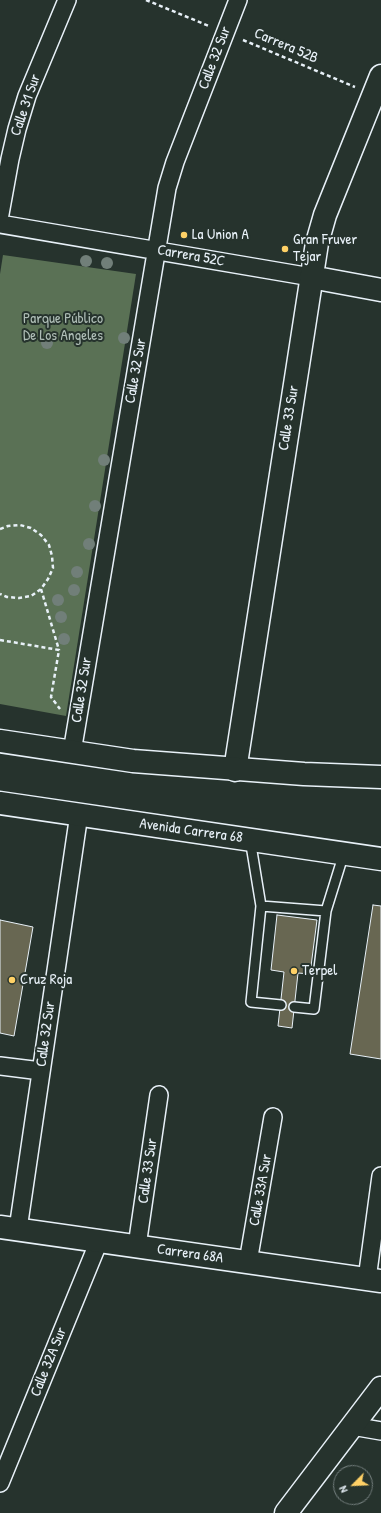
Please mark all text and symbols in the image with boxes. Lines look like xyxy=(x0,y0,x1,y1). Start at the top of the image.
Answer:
street label: Calle 32 Sur xyxy=(195,24,235,92)
street label: Carrera 52B xyxy=(251,24,321,68)
street label: Calle 31 Sur xyxy=(7,72,45,138)
place label: La Union A xyxy=(192,226,249,244)
marker: La Union A xyxy=(179,230,189,240)
place label: Gran Fruver Tejar xyxy=(293,231,357,266)
street label: Carrera 52C xyxy=(156,241,226,271)
marker: Gran Fruver Tejar xyxy=(280,244,290,254)
park label: Parque Público De Los Angeles xyxy=(23,310,103,345)
street label: Calle 32 Sur xyxy=(121,337,151,405)
street label: Calle 33 Sur xyxy=(275,384,303,452)
street label: Calle 32 Sur xyxy=(68,656,96,724)
street label: Avenida Carrera 68 xyxy=(138,815,244,847)
place label: Terpel xyxy=(302,962,337,980)
marker: Terpel xyxy=(289,966,299,976)
place label: Cruz Roja xyxy=(20,971,72,989)
marker: Cruz Roja xyxy=(7,975,17,985)
street label: Calle 32 Sur xyxy=(33,1000,59,1068)
street label: Calle 33 Sur xyxy=(135,1137,161,1205)
street label: Calle 33A Sur xyxy=(246,1153,276,1227)
street label: Carrera 68A xyxy=(156,1240,224,1268)
street label: Calle 32A Sur xyxy=(27,1325,71,1399)
north arrow xyxy=(333,1465,373,1505)
text: N xyxy=(335,1484,351,1495)

